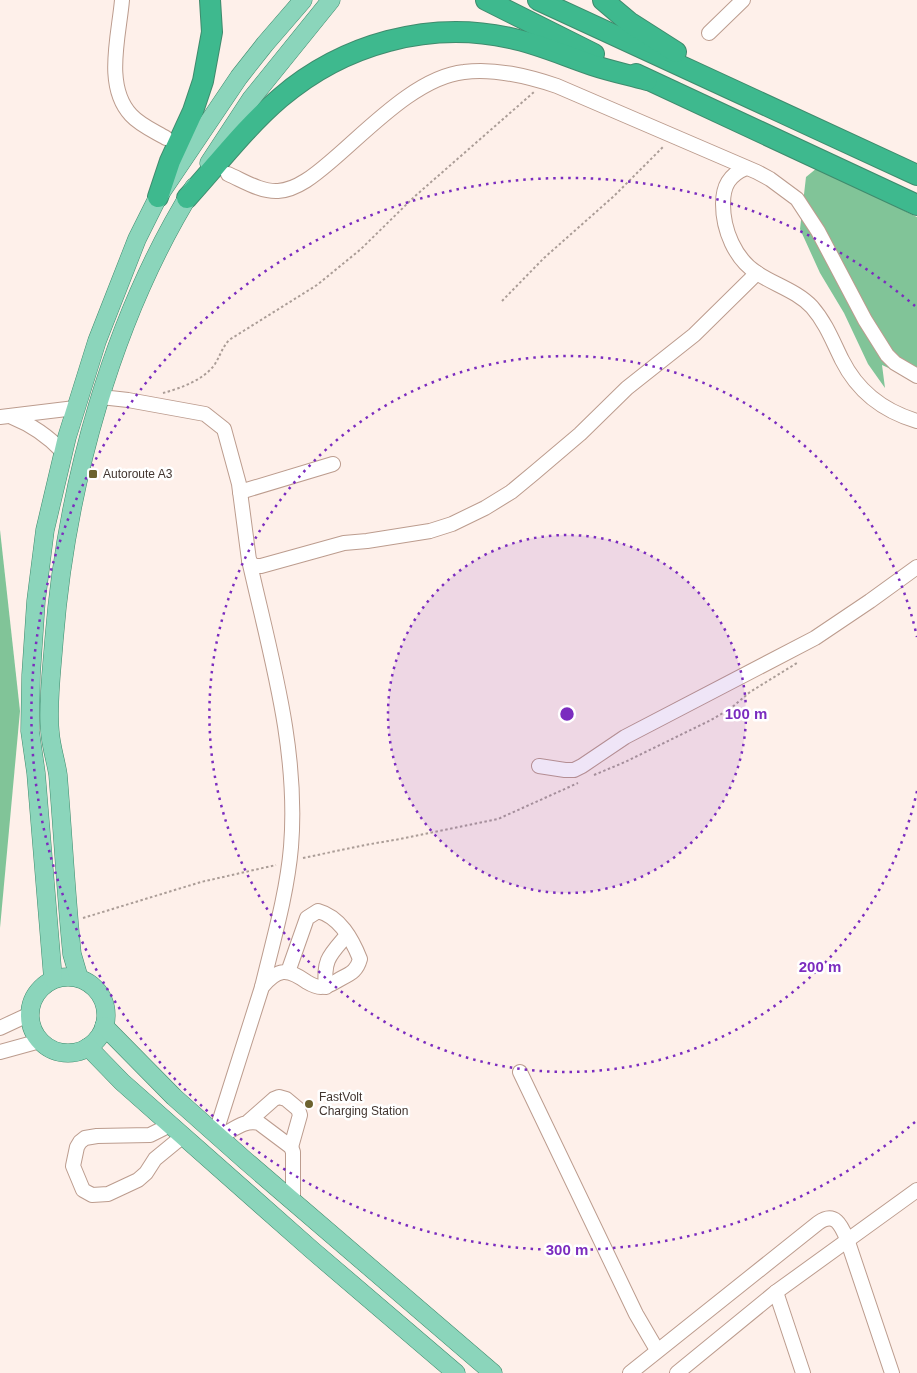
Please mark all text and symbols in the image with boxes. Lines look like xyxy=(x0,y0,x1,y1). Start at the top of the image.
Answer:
place label: Autoroute A3 xyxy=(103,467,173,481)
marker: Autoroute A3 xyxy=(87,468,99,480)
centre of rings xyxy=(558,705,576,723)
text: 100 m xyxy=(725,705,767,722)
text: 200 m xyxy=(799,958,841,975)
place label: FastVolt Charging Station xyxy=(319,1090,408,1118)
marker: FastVolt Charging Station xyxy=(303,1098,315,1110)
text: 300 m xyxy=(546,1241,588,1258)

